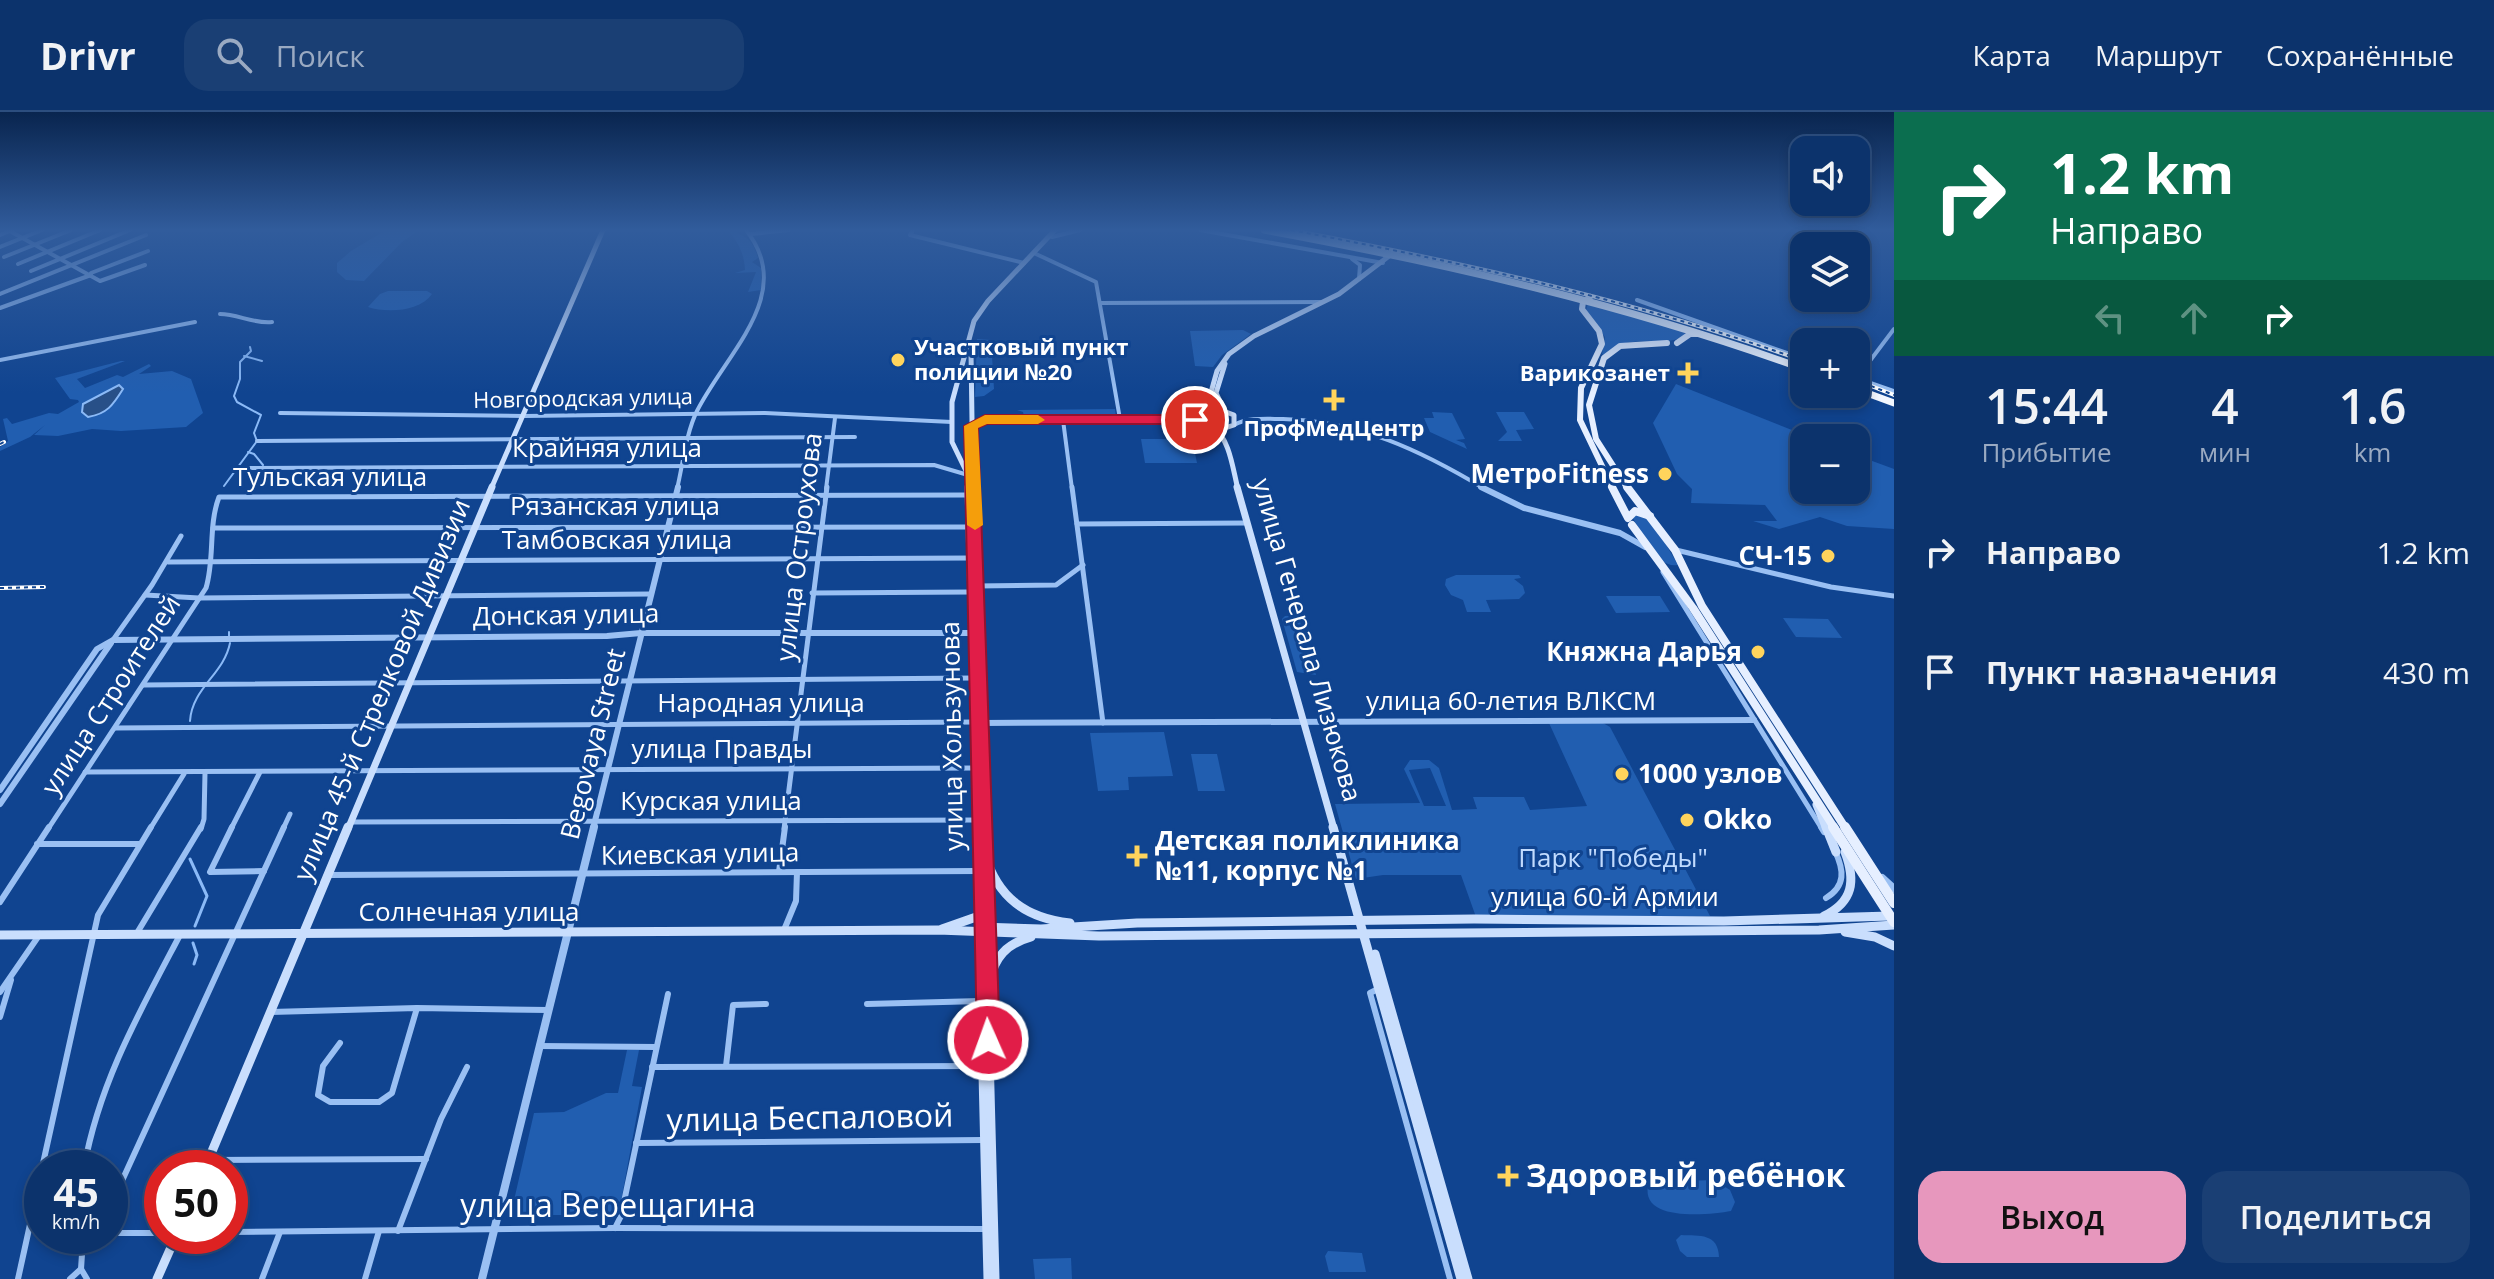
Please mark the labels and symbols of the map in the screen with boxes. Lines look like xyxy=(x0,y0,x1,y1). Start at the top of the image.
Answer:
place label: Участковый пункт полиции №20 xyxy=(914,331,1128,386)
marker: Участковый пункт полиции №20 xyxy=(889,351,907,369)
place label: Варикозанет xyxy=(1520,357,1670,387)
marker: Варикозанет xyxy=(1677,362,1699,384)
street label: Новгородская улица xyxy=(473,380,693,414)
pin xyxy=(1161,386,1229,454)
marker: ПрофМедЦентр xyxy=(1323,389,1345,411)
place label: ПрофМедЦентр xyxy=(1243,412,1425,442)
street label: Крайняя улица xyxy=(512,429,702,465)
street label: улица Остроухова xyxy=(766,431,830,663)
place label: МетроFitness xyxy=(1470,455,1649,491)
street label: Тульская улица xyxy=(233,458,427,494)
marker: МетроFitness xyxy=(1656,465,1674,483)
street label: улица Генерала Лизюкова xyxy=(1245,474,1371,806)
street label: Рязанская улица xyxy=(510,487,720,523)
street label: улица 45-й Стрелковой Дивизии xyxy=(284,493,478,886)
street label: Тамбовская улица xyxy=(502,521,732,557)
place label: СЧ-15 xyxy=(1738,537,1812,573)
marker: СЧ-15 xyxy=(1819,547,1837,565)
street label: улица Строителей xyxy=(32,588,188,801)
street label: Донская улица xyxy=(472,594,660,634)
street label: улица Хользунова xyxy=(931,621,971,851)
place label: Княжна Дарья xyxy=(1546,633,1742,669)
marker: Княжна Дарья xyxy=(1749,643,1767,661)
street label: Begovaya Street xyxy=(551,645,633,843)
street label: улица 60-летия ВЛКСМ xyxy=(1366,682,1656,718)
street label: Народная улица xyxy=(657,684,865,720)
street label: улица Правды xyxy=(631,730,813,766)
place label: 1000 узлов xyxy=(1638,755,1783,791)
marker: 1000 узлов xyxy=(1613,765,1631,783)
street label: Курская улица xyxy=(620,782,802,818)
place label: Okko xyxy=(1703,801,1772,837)
marker: Okko xyxy=(1678,811,1696,829)
place label: Детская поликлиника №11, корпус №1 xyxy=(1155,822,1460,888)
street label: Киевская улица xyxy=(600,833,800,873)
park label: Парк "Победы" xyxy=(1518,839,1708,875)
marker: Детская поликлиника №11, корпус №1 xyxy=(1126,845,1148,867)
street label: улица 60-й Армии xyxy=(1491,878,1719,914)
street label: Солнечная улица xyxy=(359,893,579,929)
position arrow xyxy=(946,998,1030,1082)
street label: улица Беспаловой xyxy=(666,1093,954,1141)
speed limit sign: 50 xyxy=(144,1150,248,1254)
place label: Здоровый ребёнок xyxy=(1526,1153,1846,1196)
marker: Здоровый ребёнок xyxy=(1497,1165,1519,1187)
street label: улица Верещагина xyxy=(460,1183,756,1226)

